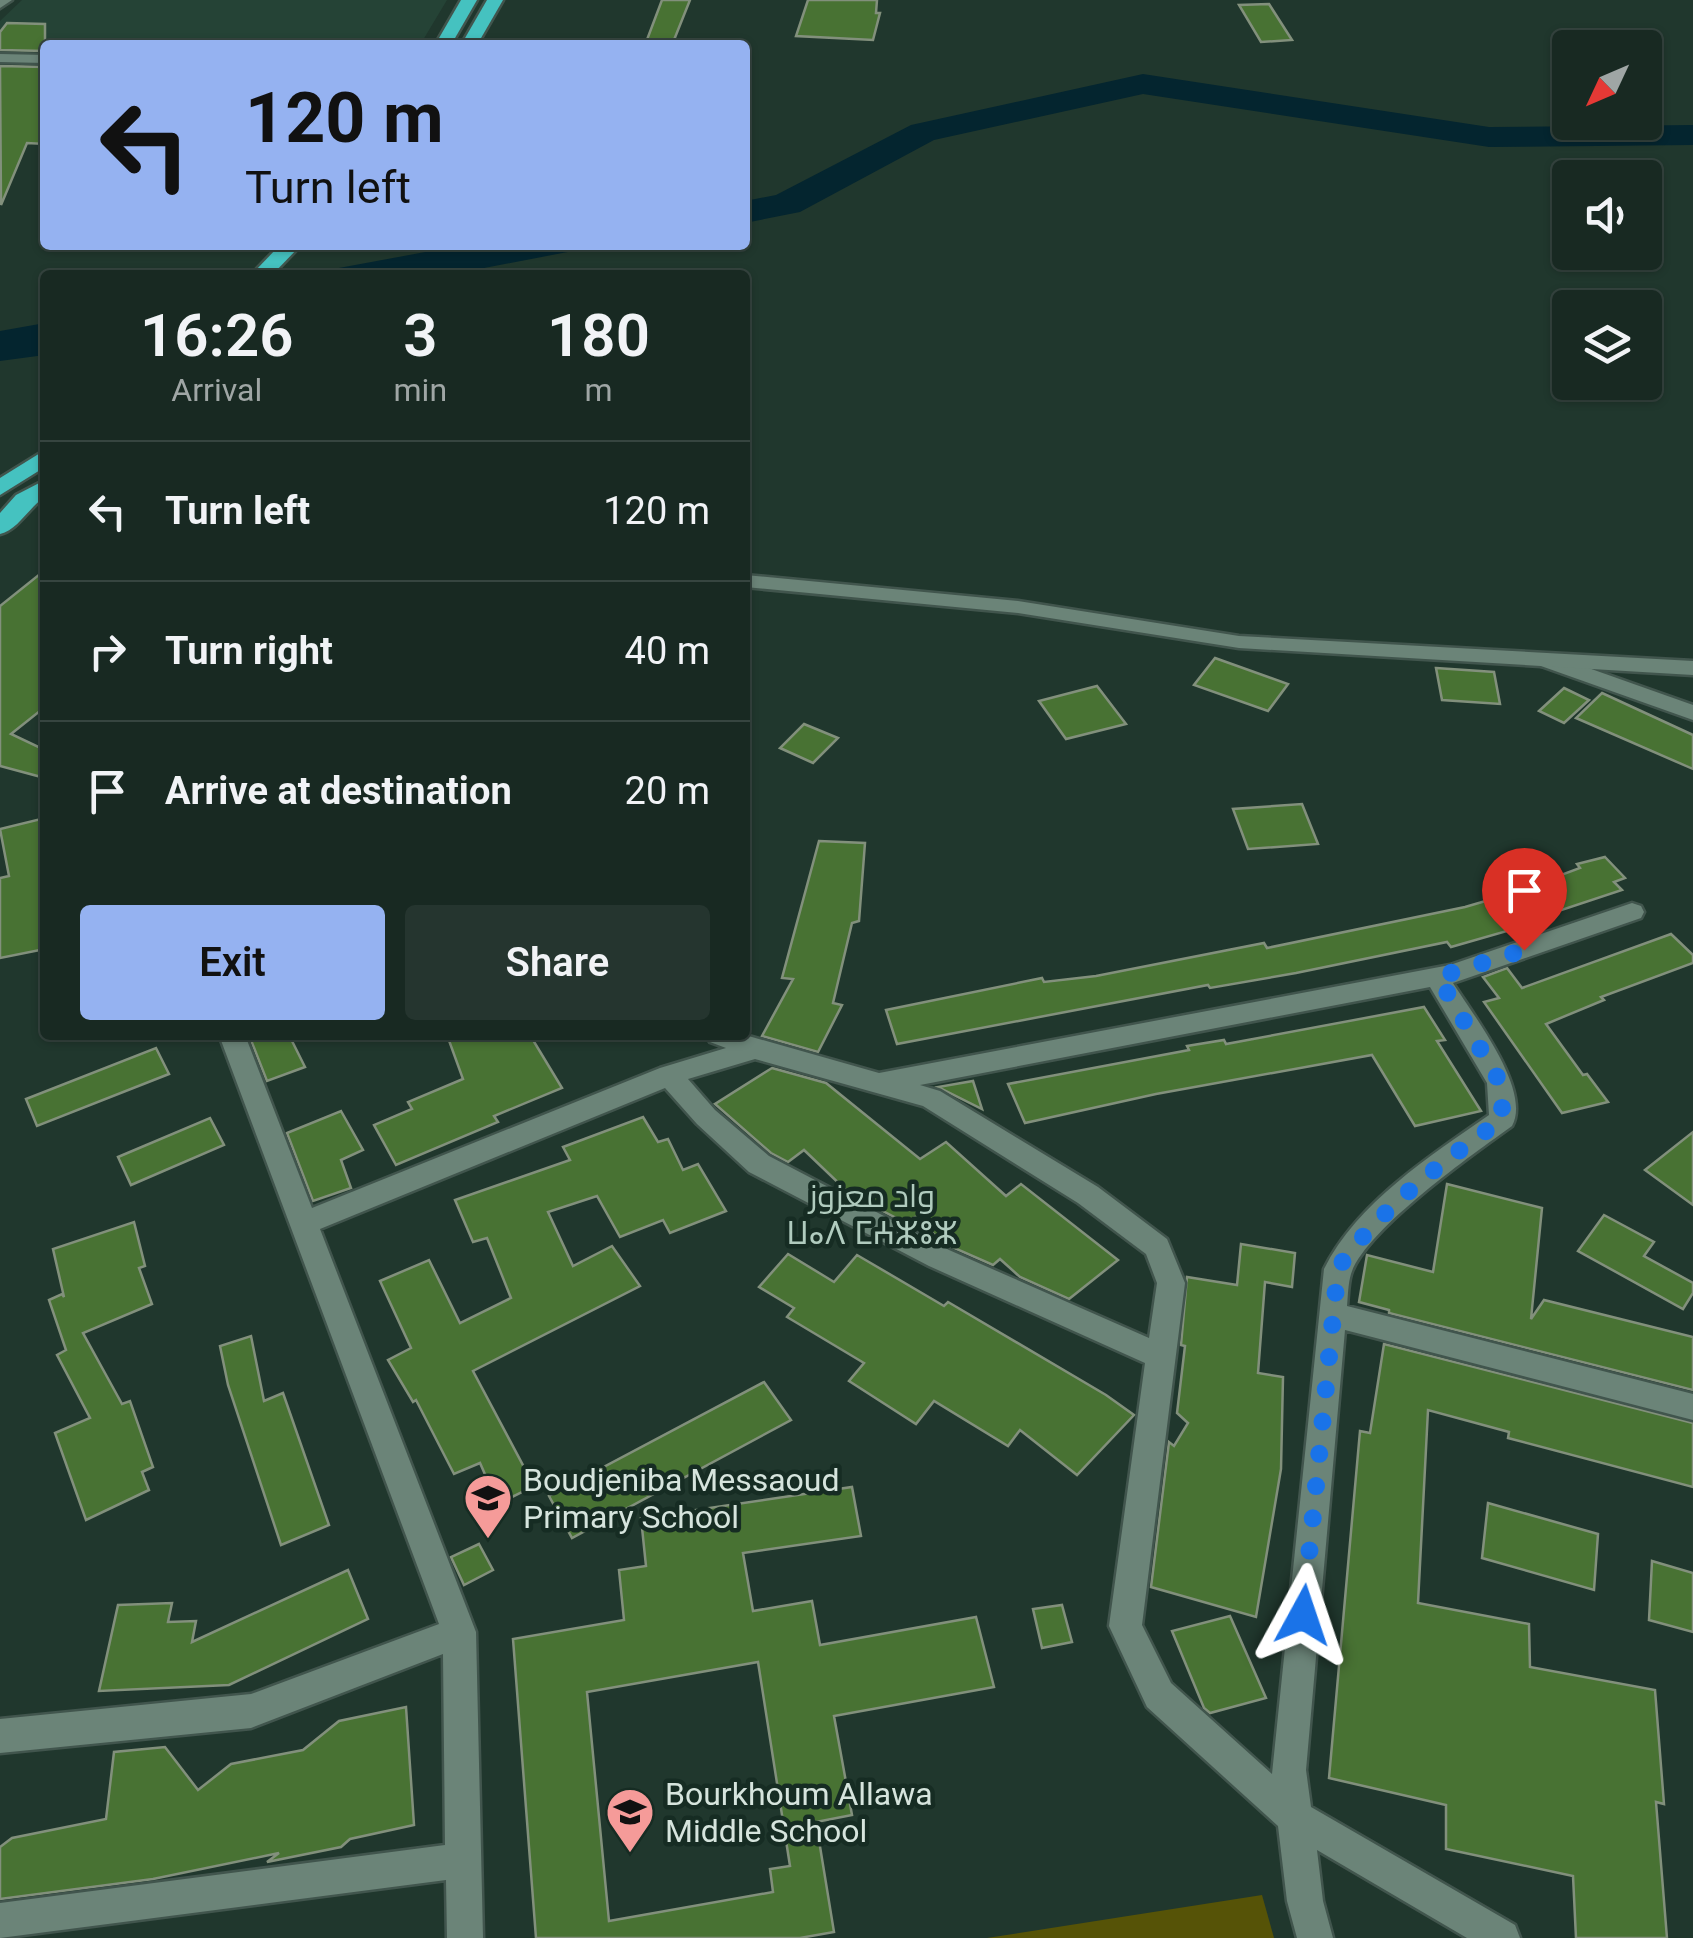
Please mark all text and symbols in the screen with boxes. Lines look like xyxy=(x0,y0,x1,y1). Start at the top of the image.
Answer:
north arrow xyxy=(1552,30,1662,140)
map controls xyxy=(1552,30,1662,400)
text: 120 m xyxy=(245,77,444,159)
icon: left xyxy=(80,80,210,210)
button: sound xyxy=(1552,160,1662,270)
text: Turn left xyxy=(245,161,411,214)
button: layers xyxy=(1552,290,1662,400)
text: 16:26 xyxy=(140,300,294,371)
text: 3 xyxy=(403,300,437,371)
text: 180 xyxy=(547,300,650,371)
text: Arrival xyxy=(171,371,262,409)
text: min xyxy=(394,371,447,409)
text: m xyxy=(584,371,613,409)
icon: left xyxy=(80,484,135,539)
text: Turn left xyxy=(165,489,310,533)
text: 120 m xyxy=(603,489,710,533)
icon: right xyxy=(80,624,135,679)
text: Turn right xyxy=(165,629,333,673)
text: 40 m xyxy=(625,629,710,673)
icon: arrive xyxy=(80,764,135,819)
text: Arrive at destination xyxy=(165,769,512,813)
text: 20 m xyxy=(625,769,710,813)
pin xyxy=(1482,848,1567,951)
icon: arrive xyxy=(1497,863,1552,918)
button: Exit xyxy=(80,905,385,1020)
button: Share xyxy=(405,905,710,1020)
district label: واد معزوز ⵡⴰⴷ ⵎⵄⵣⵓⵣ xyxy=(786,1177,958,1252)
place label: Boudjeniba Messaoud Primary School xyxy=(523,1461,840,1536)
school or university icon: Boudjeniba Messaoud Primary School xyxy=(462,1472,514,1540)
position arrow xyxy=(1251,1563,1355,1667)
place label: Bourkhoum Allawa Middle School xyxy=(665,1775,933,1850)
school or university icon: Bourkhoum Allawa Middle School xyxy=(604,1786,656,1854)

